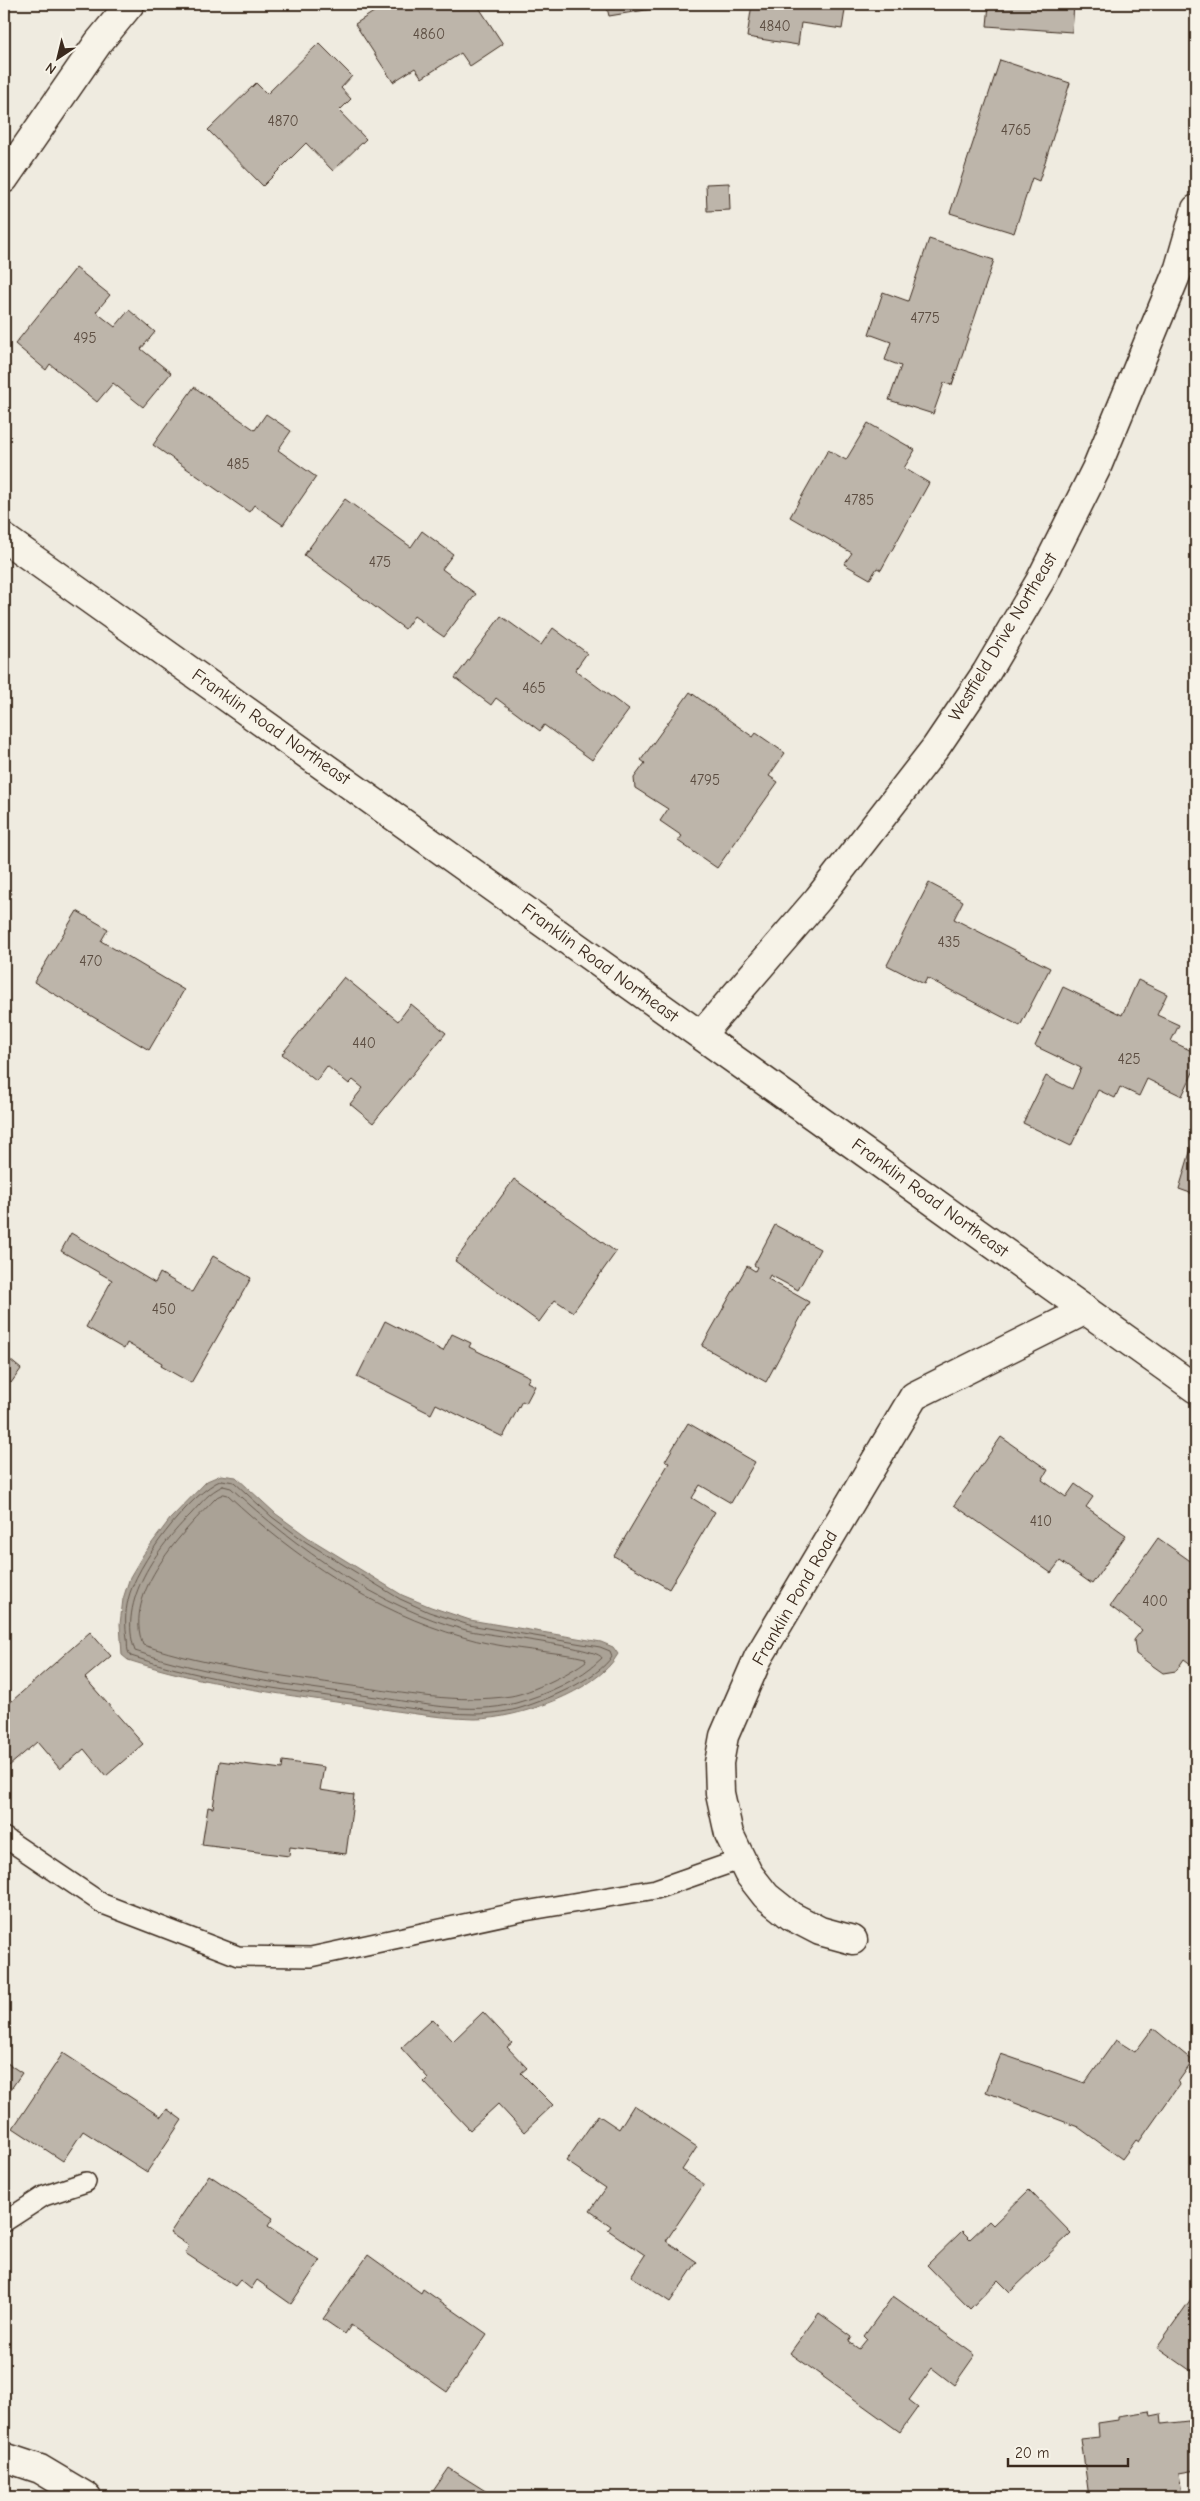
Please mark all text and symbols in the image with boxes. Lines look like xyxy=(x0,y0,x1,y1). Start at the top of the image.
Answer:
house number: 4840 xyxy=(759,17,791,35)
house number: 4860 xyxy=(413,25,445,43)
north arrow xyxy=(32,32,82,82)
text: N xyxy=(42,59,59,78)
house number: 4870 xyxy=(267,112,299,130)
house number: 4765 xyxy=(1001,121,1031,139)
house number: 4775 xyxy=(910,309,940,327)
house number: 495 xyxy=(73,329,97,347)
house number: 485 xyxy=(226,455,250,473)
house number: 4785 xyxy=(844,491,874,509)
street label: Westfield Drive Northeast xyxy=(944,548,1062,725)
house number: 475 xyxy=(369,553,391,571)
street label: Franklin Road Northeast xyxy=(188,664,355,790)
house number: 465 xyxy=(522,679,546,697)
house number: 4795 xyxy=(690,771,720,789)
street label: Franklin Road Northeast xyxy=(518,899,683,1027)
house number: 435 xyxy=(938,933,960,951)
house number: 470 xyxy=(79,952,103,970)
house number: 440 xyxy=(352,1034,376,1052)
house number: 425 xyxy=(1117,1050,1141,1068)
street label: Franklin Road Northeast xyxy=(848,1134,1013,1262)
house number: 450 xyxy=(152,1300,176,1318)
house number: 410 xyxy=(1030,1512,1052,1530)
street label: Franklin Pond Road xyxy=(748,1527,842,1669)
house number: 400 xyxy=(1142,1592,1168,1610)
scale bar xyxy=(1008,2436,1128,2468)
text: 20 m xyxy=(1015,2444,1049,2462)

